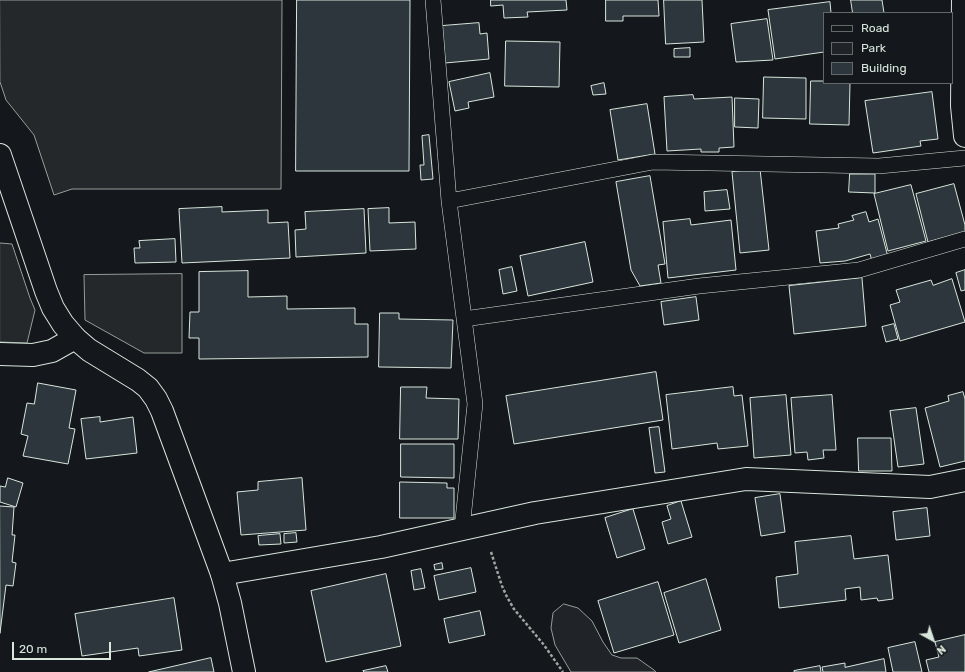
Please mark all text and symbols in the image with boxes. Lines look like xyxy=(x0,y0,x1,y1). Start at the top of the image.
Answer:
legend xyxy=(823,12,953,84)
text: Road xyxy=(861,21,889,35)
text: Park xyxy=(861,41,886,55)
text: Building xyxy=(861,61,907,75)
north arrow xyxy=(913,620,953,660)
scale bar xyxy=(14,634,113,660)
text: 20 m xyxy=(19,642,47,656)
text: N xyxy=(934,642,948,657)

